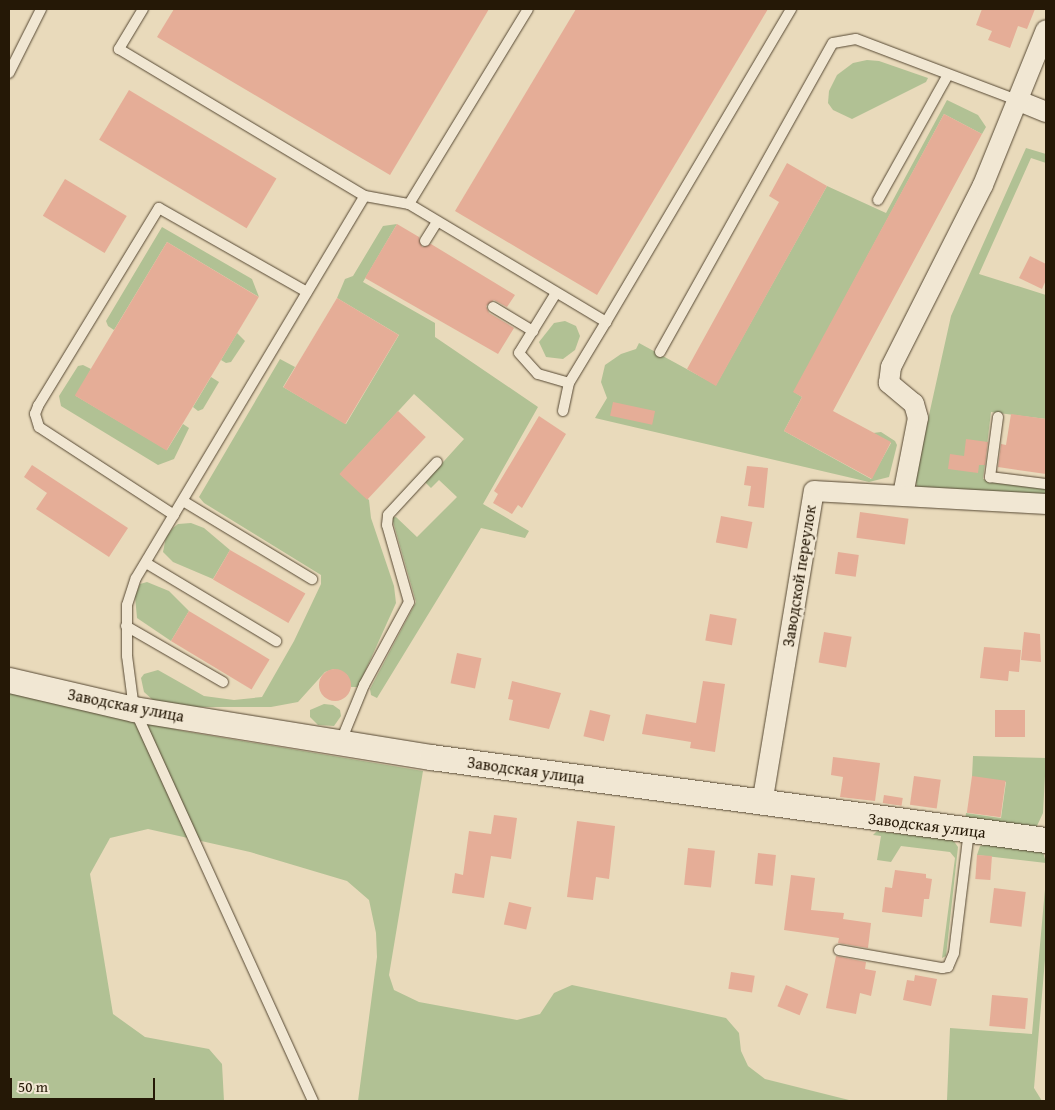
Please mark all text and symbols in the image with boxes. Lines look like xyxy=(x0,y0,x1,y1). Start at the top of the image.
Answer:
street label: Заводской переулок xyxy=(778,504,820,648)
street label: Заводская улица xyxy=(66,684,186,726)
street label: Заводская улица xyxy=(466,752,586,788)
street label: Заводская улица xyxy=(867,808,987,842)
scale bar xyxy=(12,1068,158,1100)
text: 50 m xyxy=(18,1076,48,1097)

